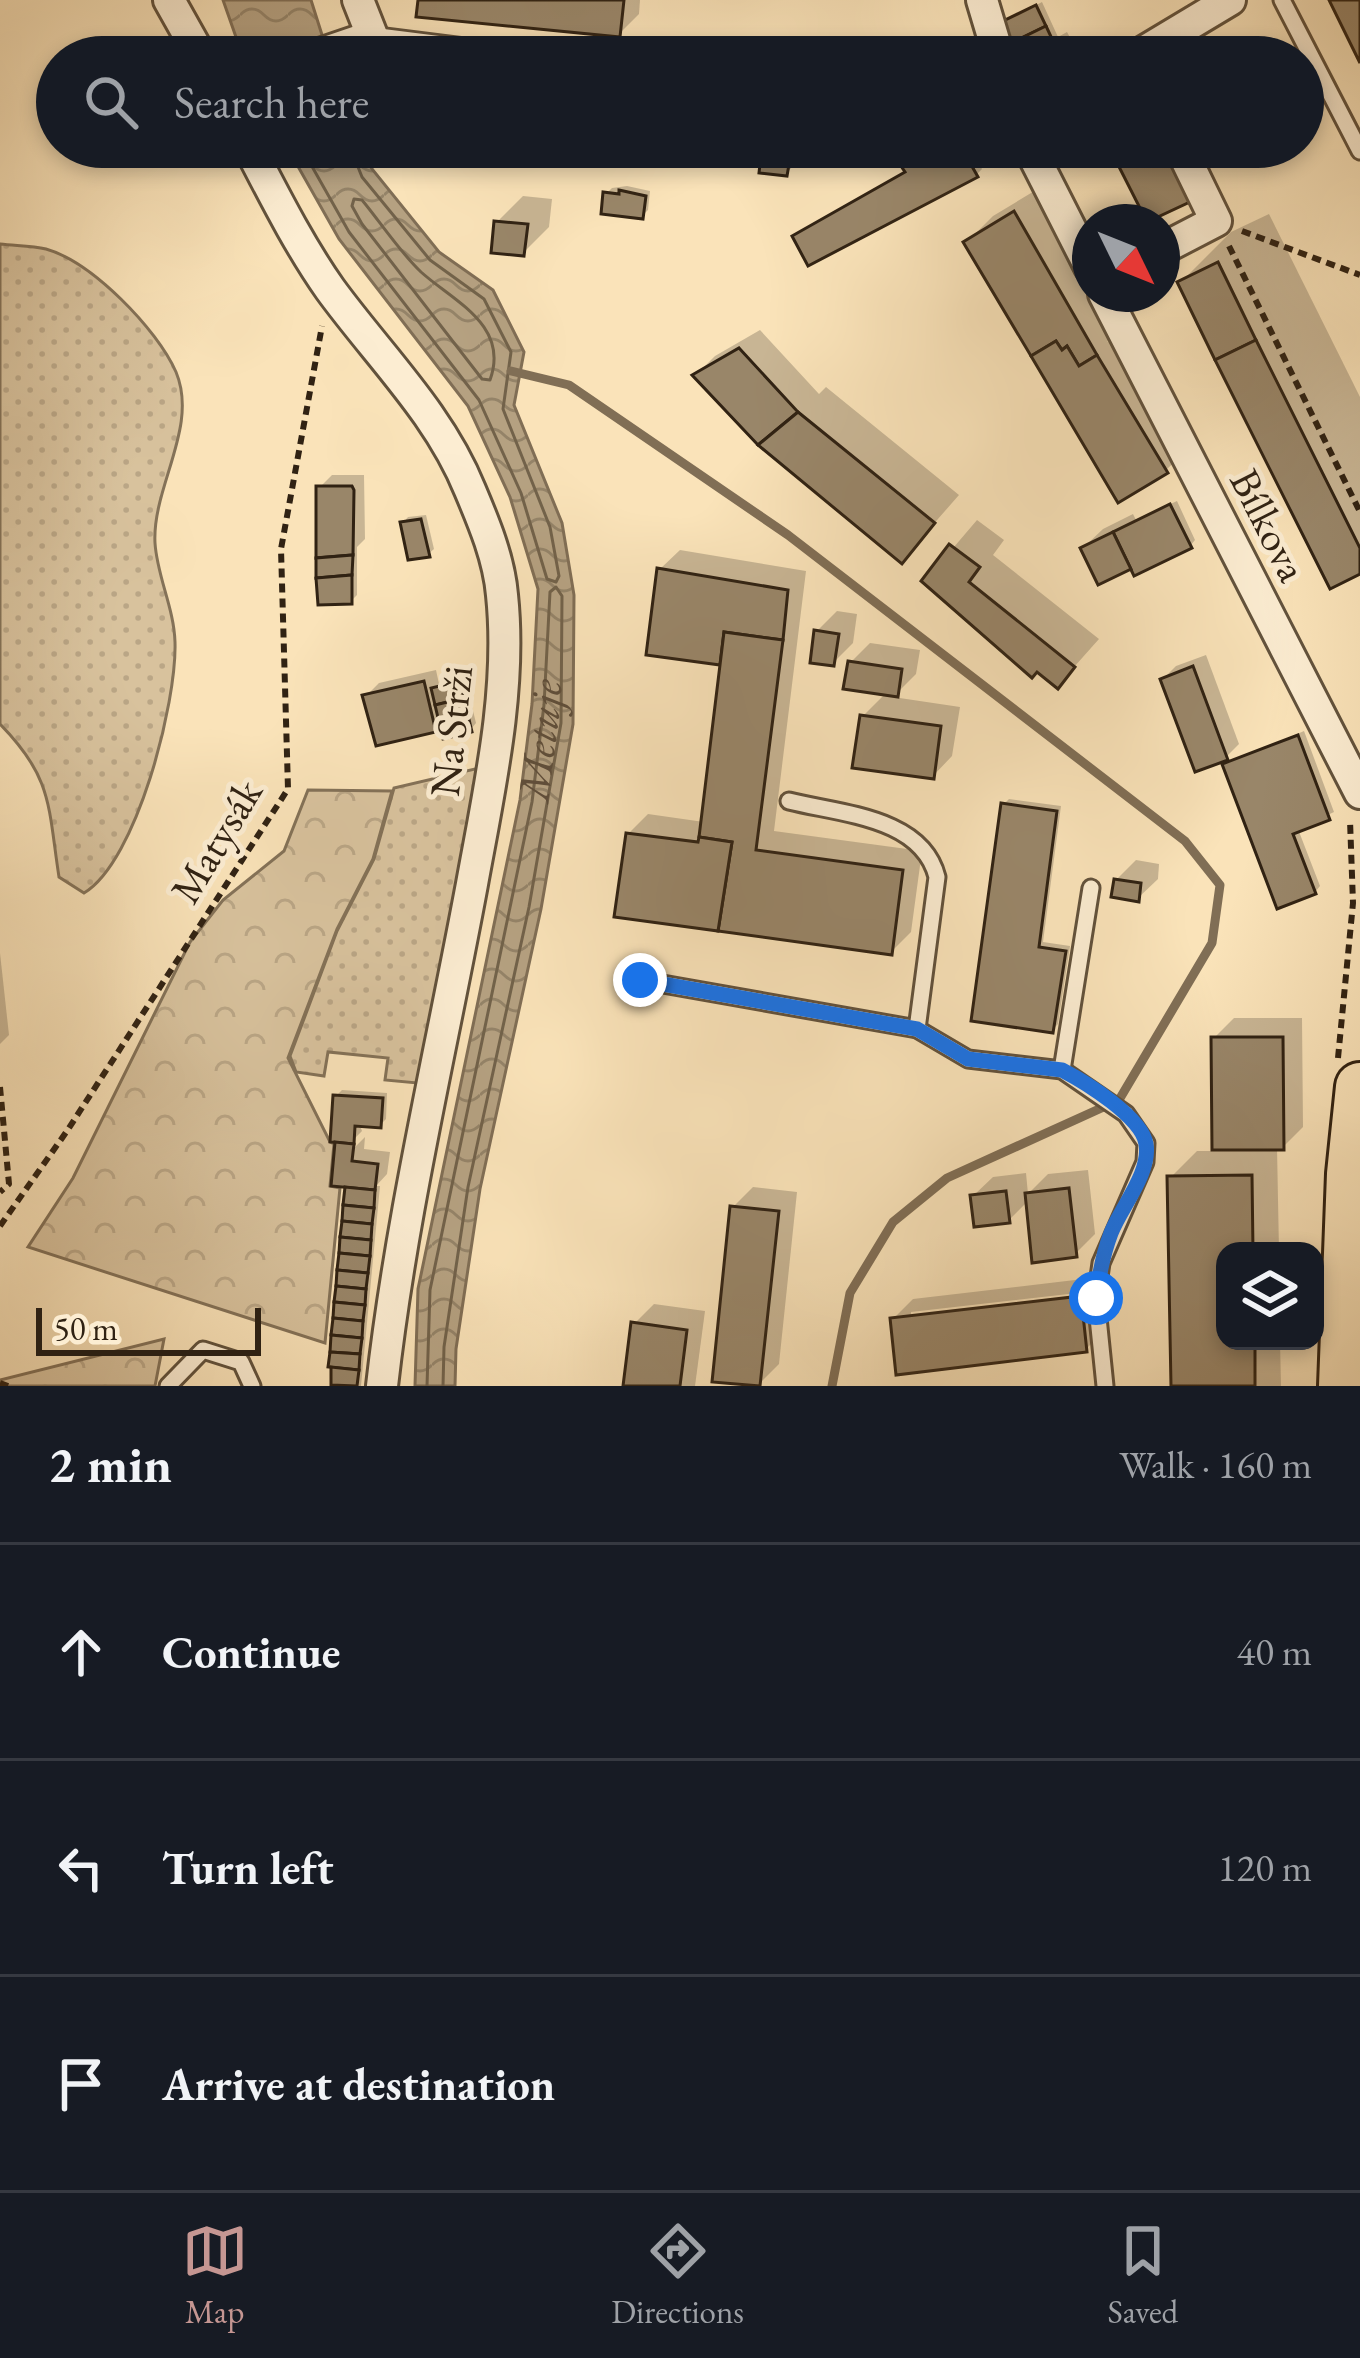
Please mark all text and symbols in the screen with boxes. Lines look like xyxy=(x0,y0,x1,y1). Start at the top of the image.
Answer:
search box xyxy=(36,36,1324,168)
icon: search xyxy=(78,69,144,135)
text: Search here xyxy=(174,73,369,131)
north arrow xyxy=(1072,204,1180,312)
street label: Bílkova xyxy=(1217,459,1321,591)
street label: Na Strži xyxy=(417,663,485,799)
water label: Metuje xyxy=(503,677,574,807)
street label: Matysák xyxy=(158,768,275,913)
route end xyxy=(613,953,667,1007)
map controls xyxy=(1216,1242,1324,1350)
button: layers xyxy=(1216,1242,1324,1350)
route start xyxy=(1069,1271,1123,1325)
scale bar xyxy=(36,1302,261,1355)
text: 50 m xyxy=(54,1307,118,1350)
text: 2 min xyxy=(48,1431,172,1497)
text: Walk · 160 m xyxy=(1119,1439,1312,1490)
icon: ahead xyxy=(48,1619,114,1685)
text: Continue xyxy=(162,1623,340,1681)
text: 40 m xyxy=(1236,1626,1312,1677)
icon: left xyxy=(48,1835,114,1901)
text: Turn left xyxy=(162,1839,334,1897)
text: 120 m xyxy=(1218,1842,1312,1893)
icon: arrive xyxy=(48,2051,114,2117)
text: Arrive at destination xyxy=(162,2055,555,2113)
tab: Map xyxy=(182,2218,248,2333)
tab: Directions xyxy=(611,2218,744,2333)
tab: Saved xyxy=(1108,2218,1178,2333)

